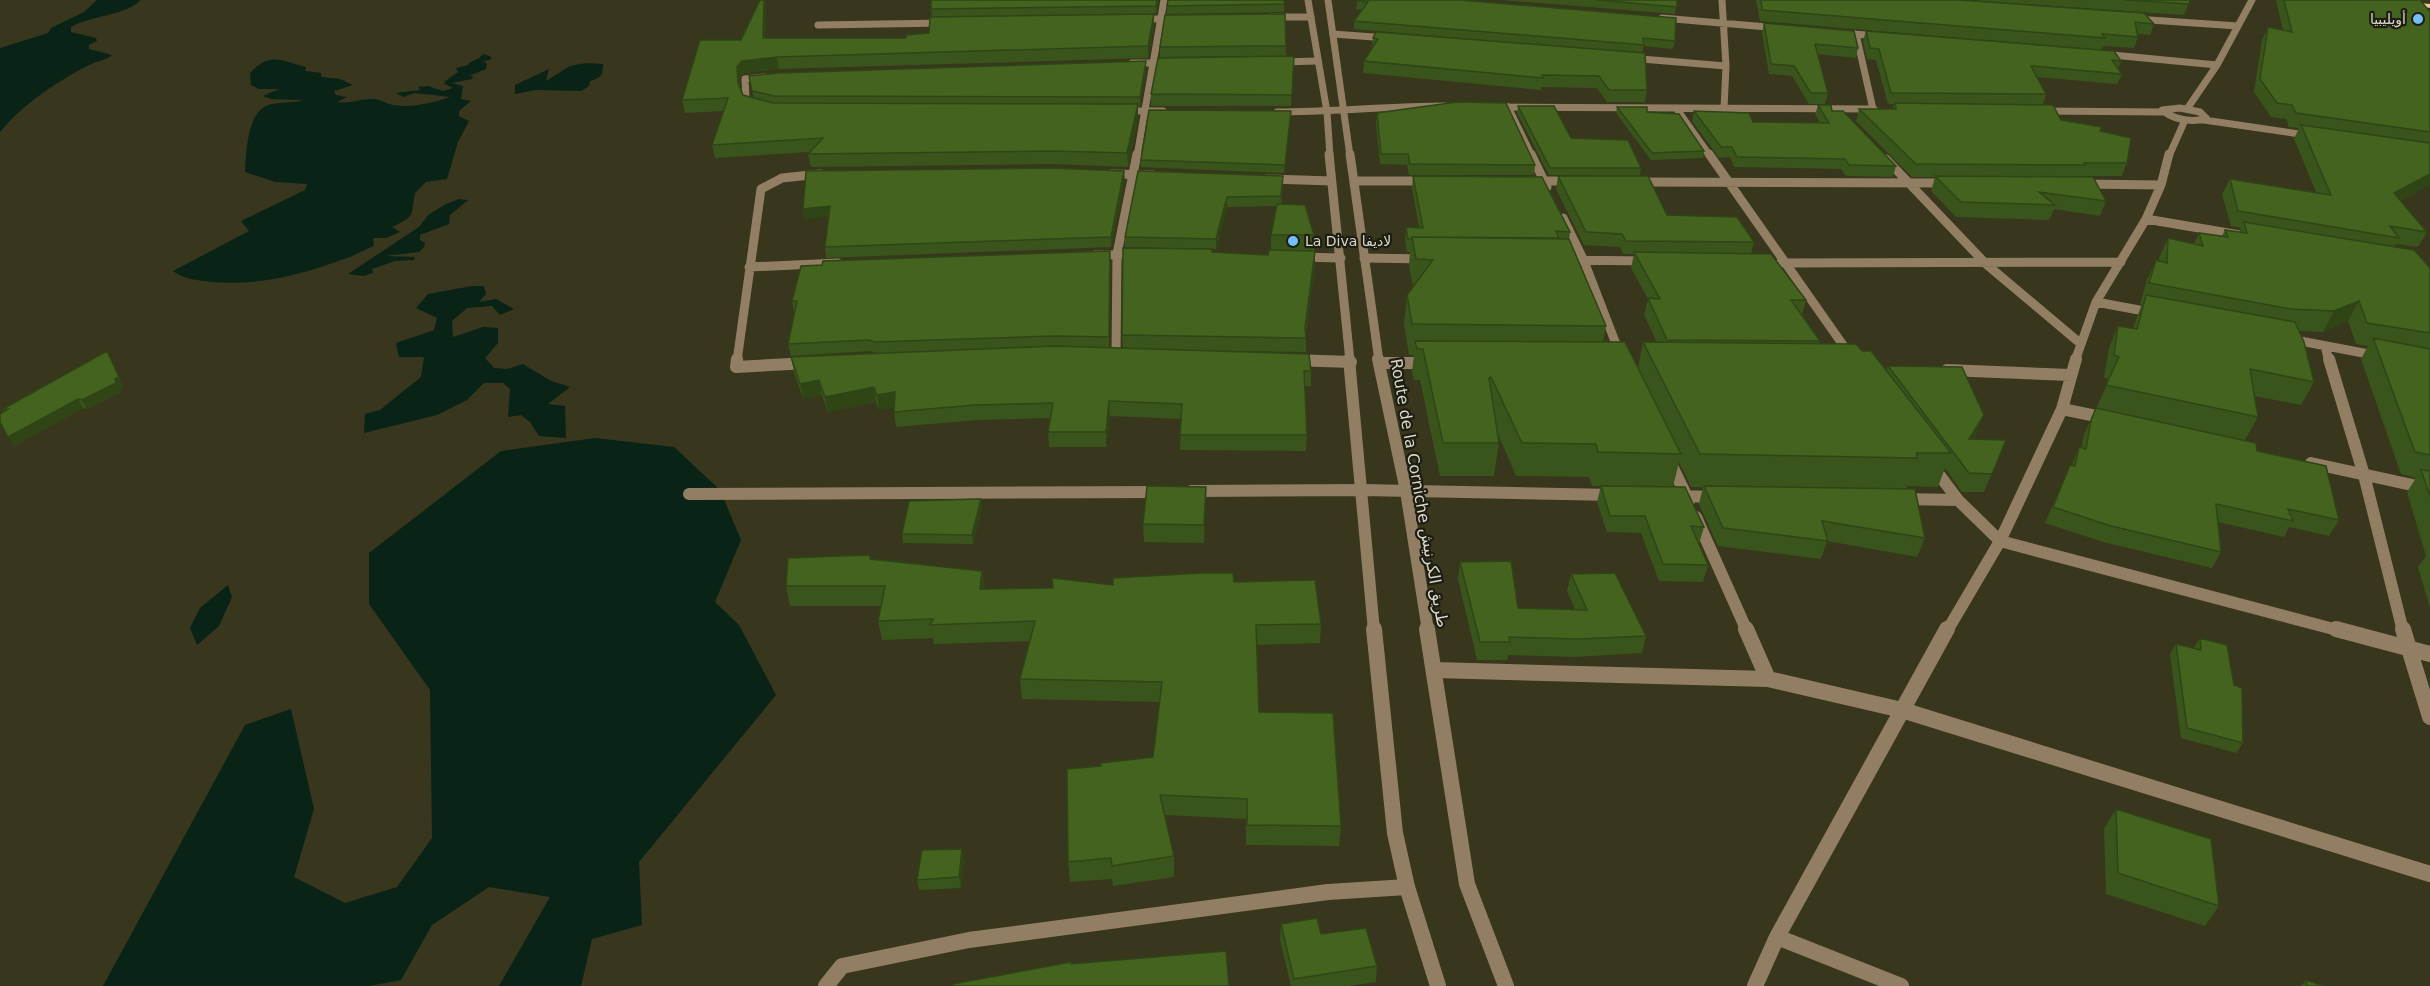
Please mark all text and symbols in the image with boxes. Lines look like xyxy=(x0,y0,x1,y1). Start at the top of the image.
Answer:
place label: أويليبيا xyxy=(2370,10,2406,28)
marker: أويليبيا xyxy=(2411,12,2425,26)
place label: La Diva لاديفا xyxy=(1305,233,1391,249)
marker: La Diva لاديفا xyxy=(1286,234,1300,248)
street label: Route de la Corniche طريق الكرنيش xyxy=(1385,357,1453,629)

